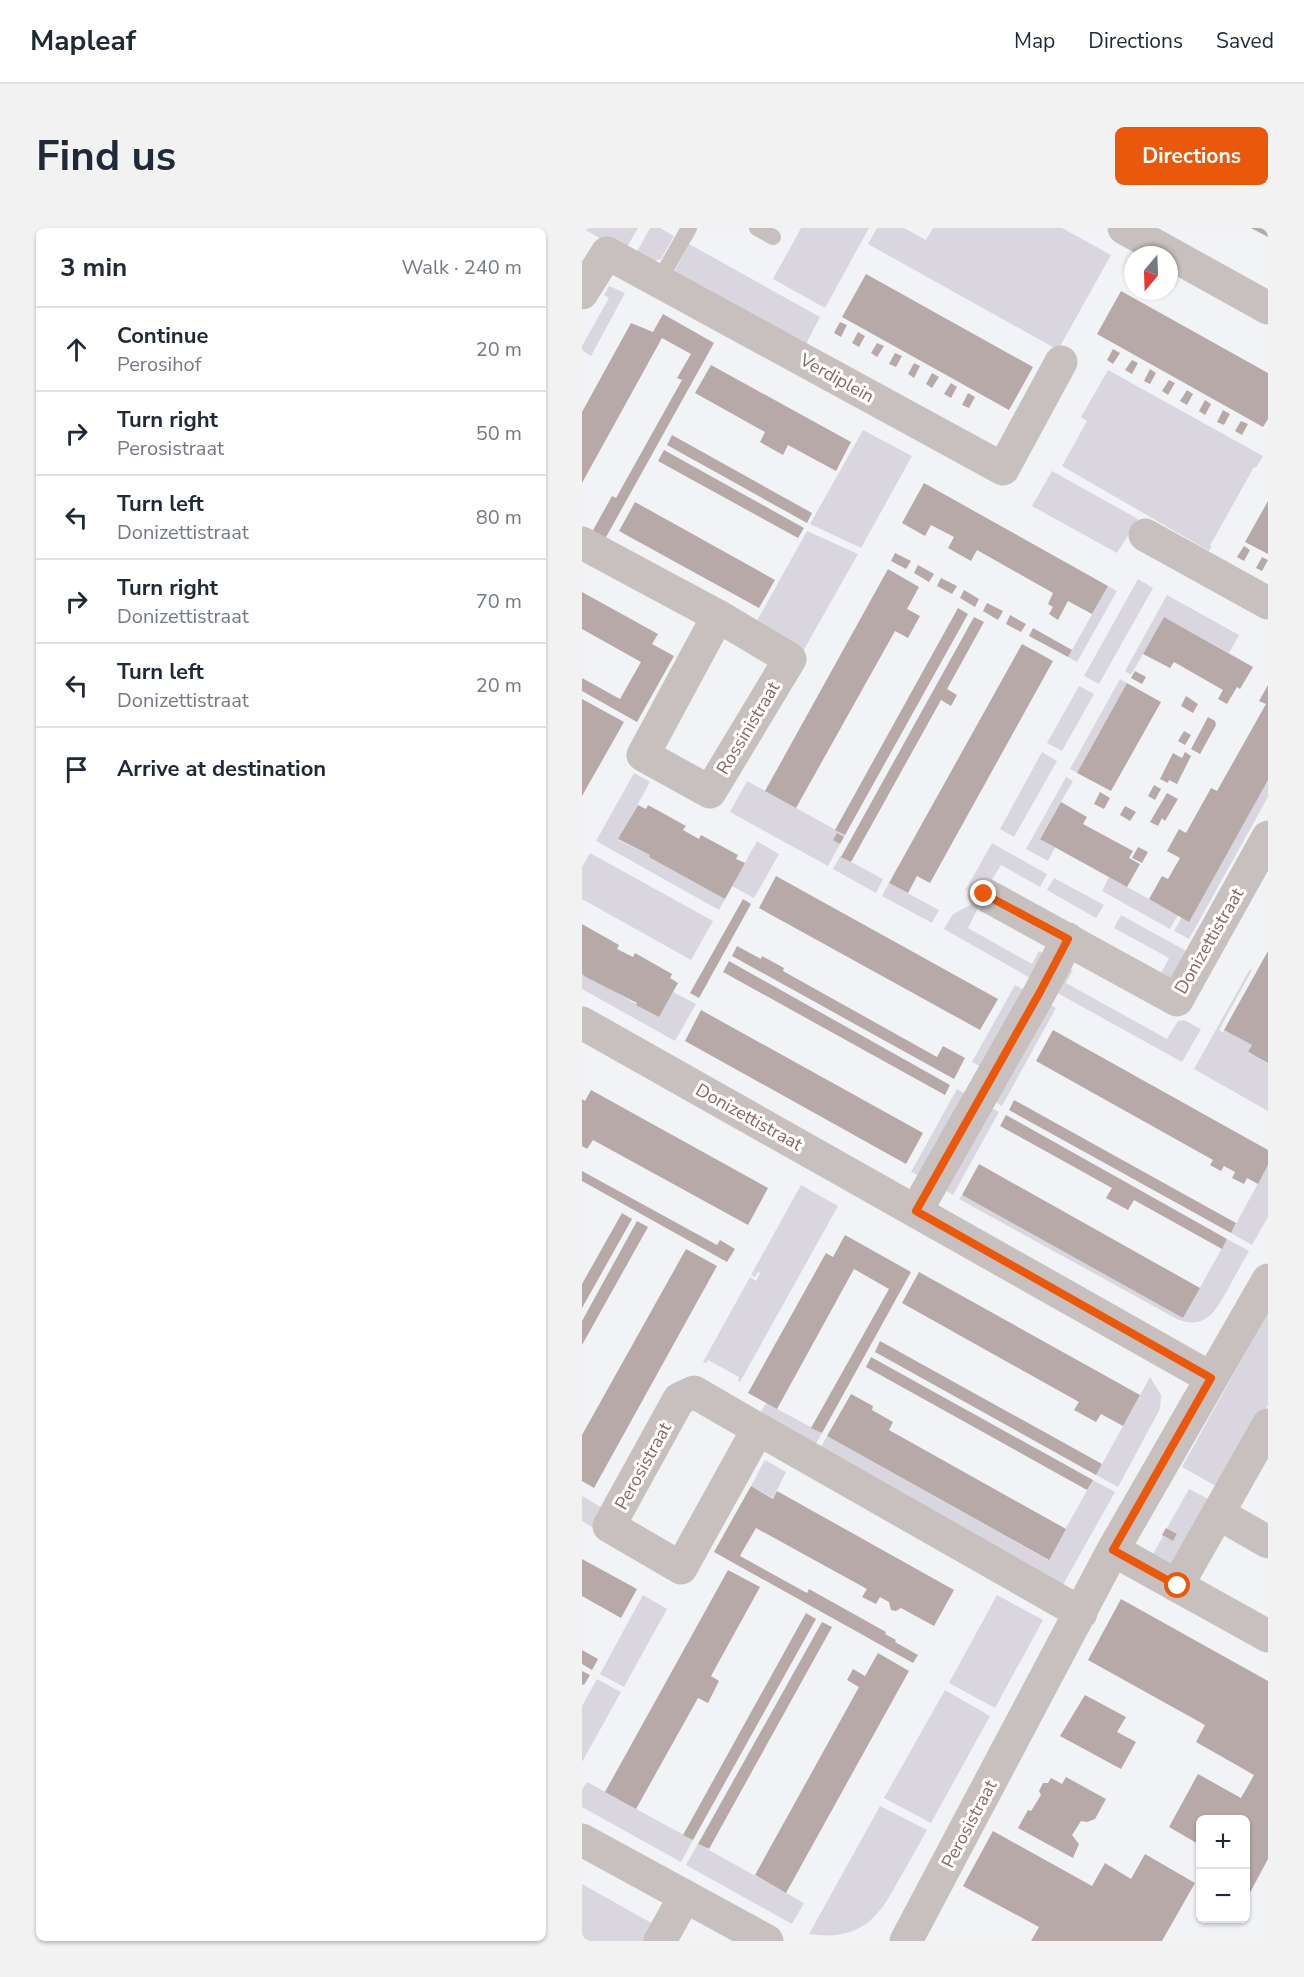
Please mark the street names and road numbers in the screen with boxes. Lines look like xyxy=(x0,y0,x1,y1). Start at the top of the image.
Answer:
street label: Verdiplein xyxy=(795,347,879,408)
street label: Rossinistraat xyxy=(711,677,786,779)
street label: Donizettistraat xyxy=(1169,883,1249,998)
street label: Donizettistraat xyxy=(691,1078,807,1157)
street label: Perosistraat xyxy=(609,1417,677,1514)
street label: Perosistraat xyxy=(936,1775,1003,1872)

